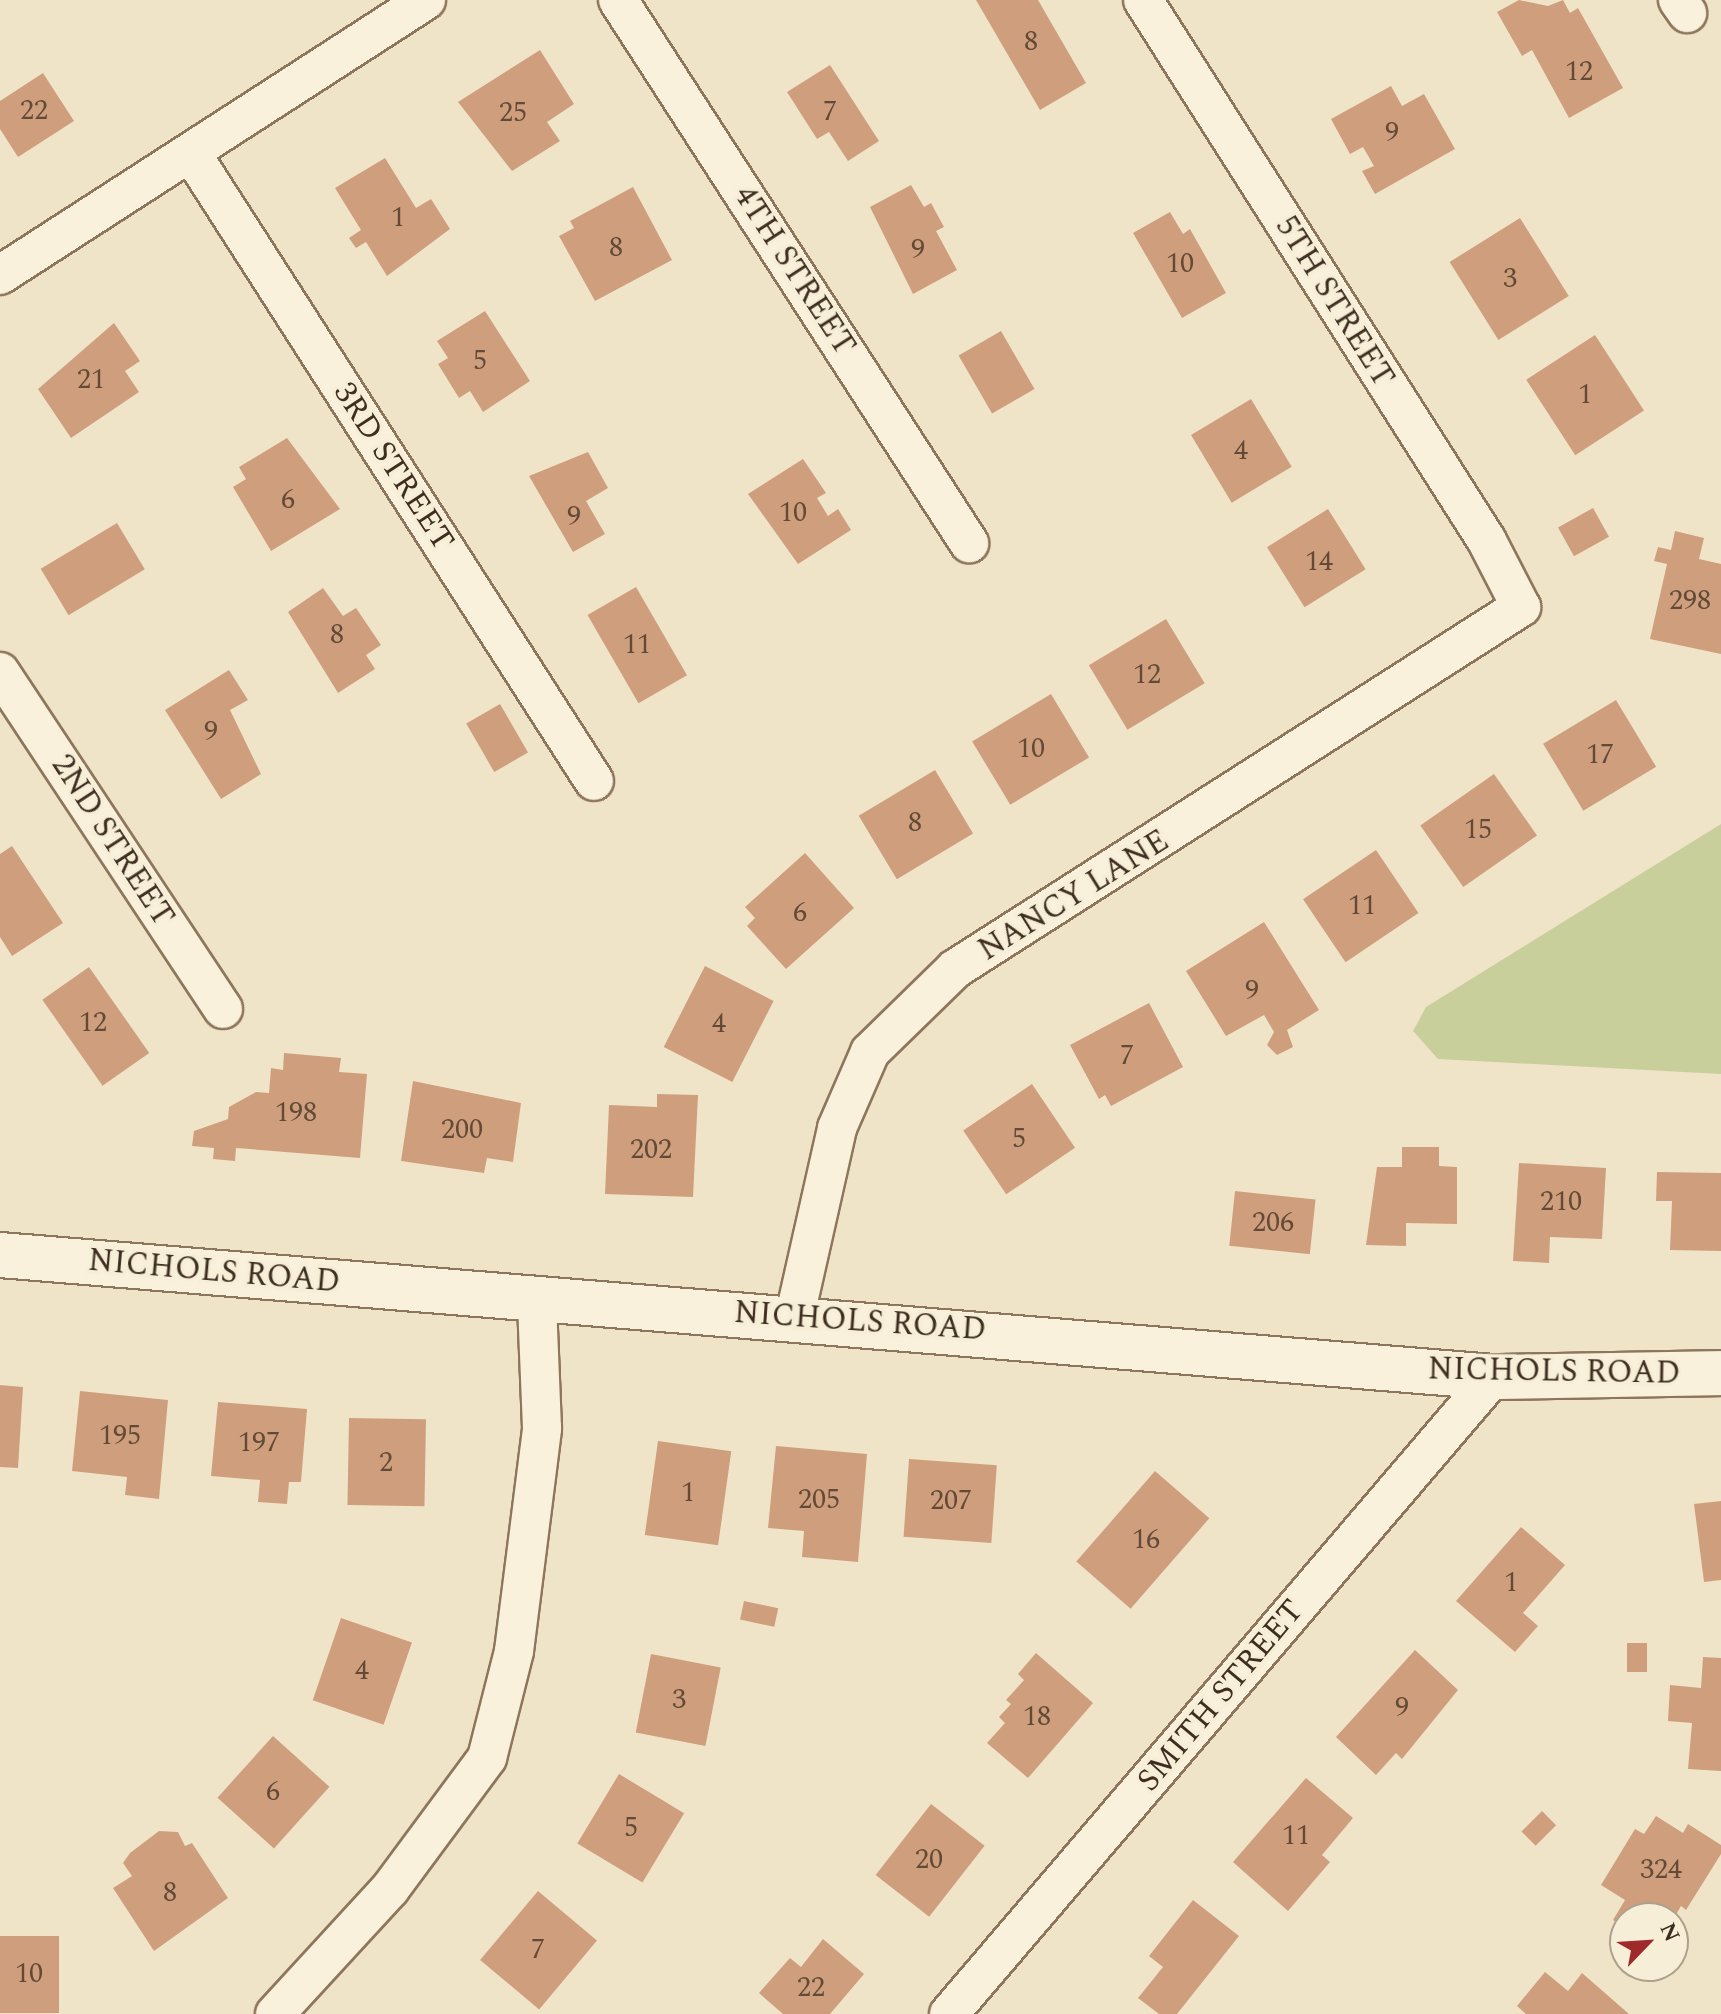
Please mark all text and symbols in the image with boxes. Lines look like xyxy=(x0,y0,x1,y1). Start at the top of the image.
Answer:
house number: 8 xyxy=(1024,25,1038,59)
house number: 12 xyxy=(1565,55,1593,89)
house number: 22 xyxy=(20,94,48,128)
house number: 7 xyxy=(823,95,837,129)
house number: 25 xyxy=(499,96,527,130)
house number: 9 xyxy=(1385,116,1399,150)
street label: 4TH STREET xyxy=(725,179,863,363)
house number: 1 xyxy=(391,201,405,235)
street label: 5TH STREET xyxy=(1266,209,1402,395)
house number: 8 xyxy=(609,231,623,265)
house number: 9 xyxy=(911,233,925,267)
house number: 10 xyxy=(1166,247,1194,281)
house number: 3 xyxy=(1503,262,1517,296)
house number: 5 xyxy=(473,344,487,378)
house number: 21 xyxy=(77,363,105,397)
street label: 3RD STREET xyxy=(324,376,462,558)
house number: 1 xyxy=(1578,378,1592,412)
house number: 4 xyxy=(1234,434,1248,468)
house number: 6 xyxy=(281,483,295,517)
house number: 10 xyxy=(779,496,807,530)
house number: 9 xyxy=(567,500,581,534)
house number: 14 xyxy=(1305,545,1333,579)
house number: 298 xyxy=(1669,584,1711,618)
house number: 8 xyxy=(330,618,344,652)
house number: 11 xyxy=(623,628,651,662)
house number: 12 xyxy=(1133,658,1161,692)
house number: 9 xyxy=(204,715,218,749)
house number: 10 xyxy=(1017,732,1045,766)
house number: 17 xyxy=(1586,738,1614,772)
street label: 2ND STREET xyxy=(42,748,182,934)
house number: 8 xyxy=(908,806,922,840)
house number: 15 xyxy=(1464,813,1492,847)
street label: NANCY LANE xyxy=(972,822,1176,970)
house number: 11 xyxy=(1348,889,1376,923)
house number: 6 xyxy=(793,896,807,930)
house number: 9 xyxy=(1245,974,1259,1008)
house number: 12 xyxy=(79,1006,107,1040)
house number: 4 xyxy=(712,1007,726,1041)
house number: 7 xyxy=(1120,1039,1134,1073)
house number: 198 xyxy=(275,1096,317,1130)
house number: 200 xyxy=(441,1113,483,1147)
house number: 5 xyxy=(1012,1122,1026,1156)
house number: 202 xyxy=(630,1133,672,1167)
house number: 210 xyxy=(1540,1185,1582,1219)
house number: 206 xyxy=(1252,1206,1294,1240)
street label: NICHOLS ROAD xyxy=(86,1242,342,1302)
street label: NICHOLS ROAD xyxy=(733,1294,987,1350)
street label: NICHOLS ROAD xyxy=(1427,1351,1681,1393)
house number: 195 xyxy=(99,1419,141,1453)
house number: 197 xyxy=(238,1426,280,1460)
house number: 2 xyxy=(379,1446,393,1480)
house number: 1 xyxy=(681,1476,695,1510)
house number: 205 xyxy=(798,1483,840,1517)
house number: 207 xyxy=(930,1484,972,1518)
house number: 16 xyxy=(1132,1523,1160,1557)
house number: 1 xyxy=(1504,1566,1518,1600)
street label: SMITH STREET xyxy=(1130,1592,1312,1800)
house number: 4 xyxy=(355,1654,369,1688)
house number: 3 xyxy=(672,1683,686,1717)
house number: 9 xyxy=(1395,1691,1409,1725)
house number: 18 xyxy=(1023,1700,1051,1734)
house number: 6 xyxy=(266,1775,280,1809)
house number: 5 xyxy=(624,1811,638,1845)
house number: 11 xyxy=(1282,1819,1310,1853)
house number: 20 xyxy=(915,1843,943,1877)
house number: 324 xyxy=(1640,1853,1682,1887)
house number: 8 xyxy=(163,1876,177,1910)
north arrow xyxy=(1609,1902,1689,1982)
text: N xyxy=(1651,1917,1688,1948)
house number: 7 xyxy=(531,1933,545,1967)
house number: 10 xyxy=(15,1957,43,1991)
house number: 22 xyxy=(797,1971,825,2005)

